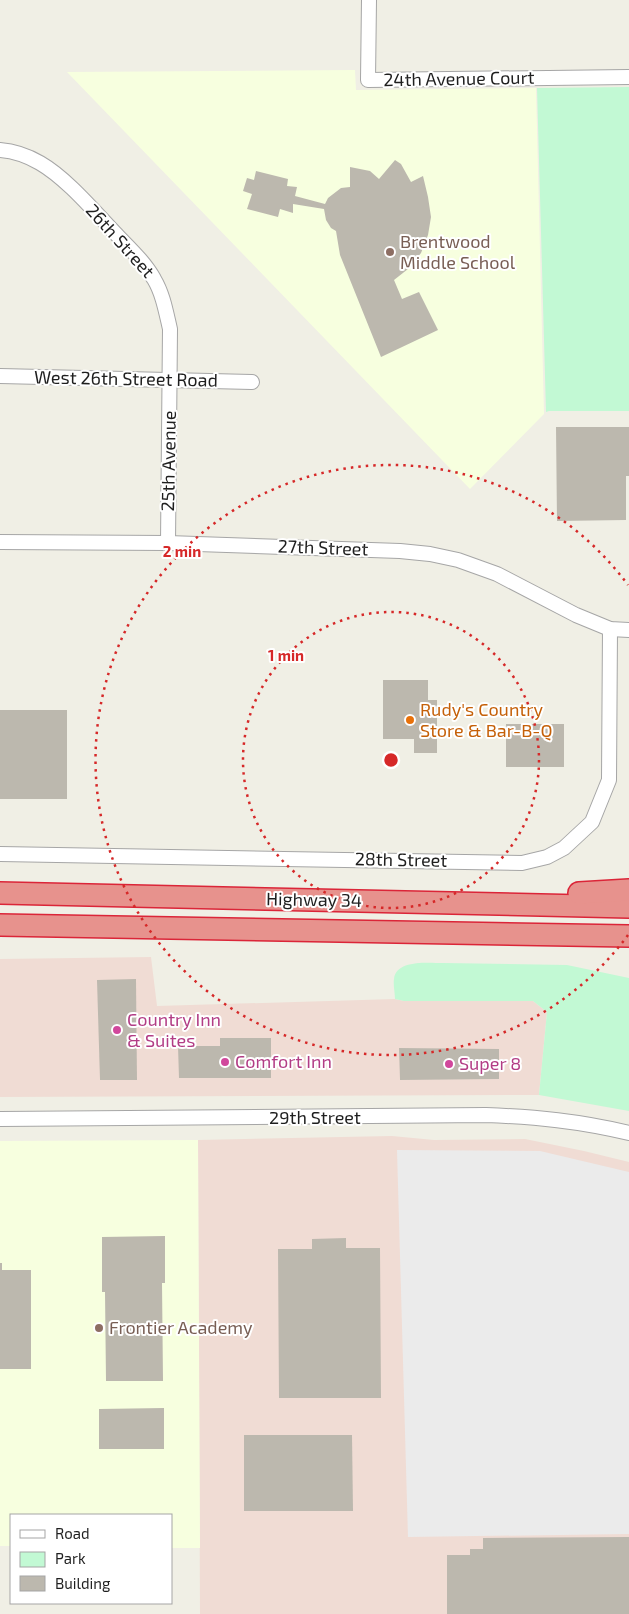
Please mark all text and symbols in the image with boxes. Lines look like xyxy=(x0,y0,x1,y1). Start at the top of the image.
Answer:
street label: 24th Avenue Court xyxy=(383,66,535,90)
street label: 26th Street xyxy=(82,199,160,282)
place label: Brentwood Middle School xyxy=(400,230,516,273)
marker: Brentwood Middle School xyxy=(384,246,396,258)
street label: West 26th Street Road xyxy=(34,365,218,391)
street label: 25th Avenue xyxy=(156,410,180,512)
street label: 27th Street xyxy=(277,534,369,560)
text: 2 min xyxy=(163,542,201,560)
text: 1 min xyxy=(268,646,304,664)
place label: Rudy's Country Store & Bar-B-Q xyxy=(420,698,552,741)
marker: Rudy's Country Store & Bar-B-Q xyxy=(404,714,416,726)
centre of rings xyxy=(382,751,400,769)
street label: 28th Street xyxy=(355,847,448,871)
street label: Highway 34 xyxy=(266,887,362,911)
place label: Country Inn & Suites xyxy=(127,1008,221,1051)
marker: Country Inn & Suites xyxy=(111,1024,123,1036)
place label: Comfort Inn xyxy=(235,1050,332,1072)
place label: Super 8 xyxy=(459,1052,521,1074)
marker: Comfort Inn xyxy=(219,1056,231,1068)
marker: Super 8 xyxy=(443,1058,455,1070)
street label: 29th Street xyxy=(269,1106,361,1128)
place label: Frontier Academy xyxy=(109,1316,253,1338)
marker: Frontier Academy xyxy=(93,1322,105,1334)
legend xyxy=(10,1514,172,1604)
text: Road xyxy=(55,1524,90,1542)
text: Park xyxy=(55,1549,86,1567)
text: Building xyxy=(55,1574,111,1592)

